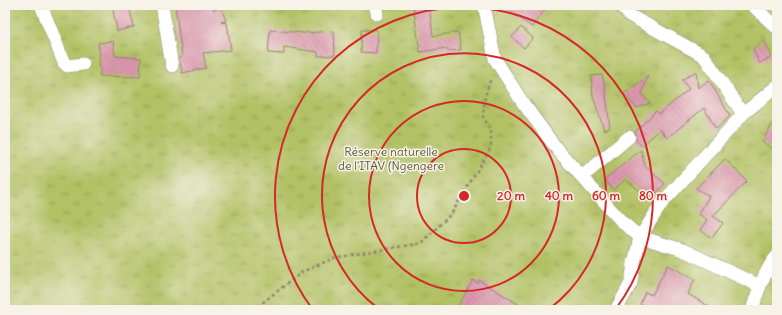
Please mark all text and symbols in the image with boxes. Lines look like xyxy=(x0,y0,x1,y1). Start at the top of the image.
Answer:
park label: Réserve naturelle de l'ITAV (Ngengere xyxy=(338,144,444,173)
text: 20 m xyxy=(497,188,525,203)
text: 40 m xyxy=(545,188,574,203)
text: 60 m xyxy=(592,188,621,203)
text: 80 m xyxy=(639,188,668,203)
centre of rings xyxy=(457,189,471,203)

